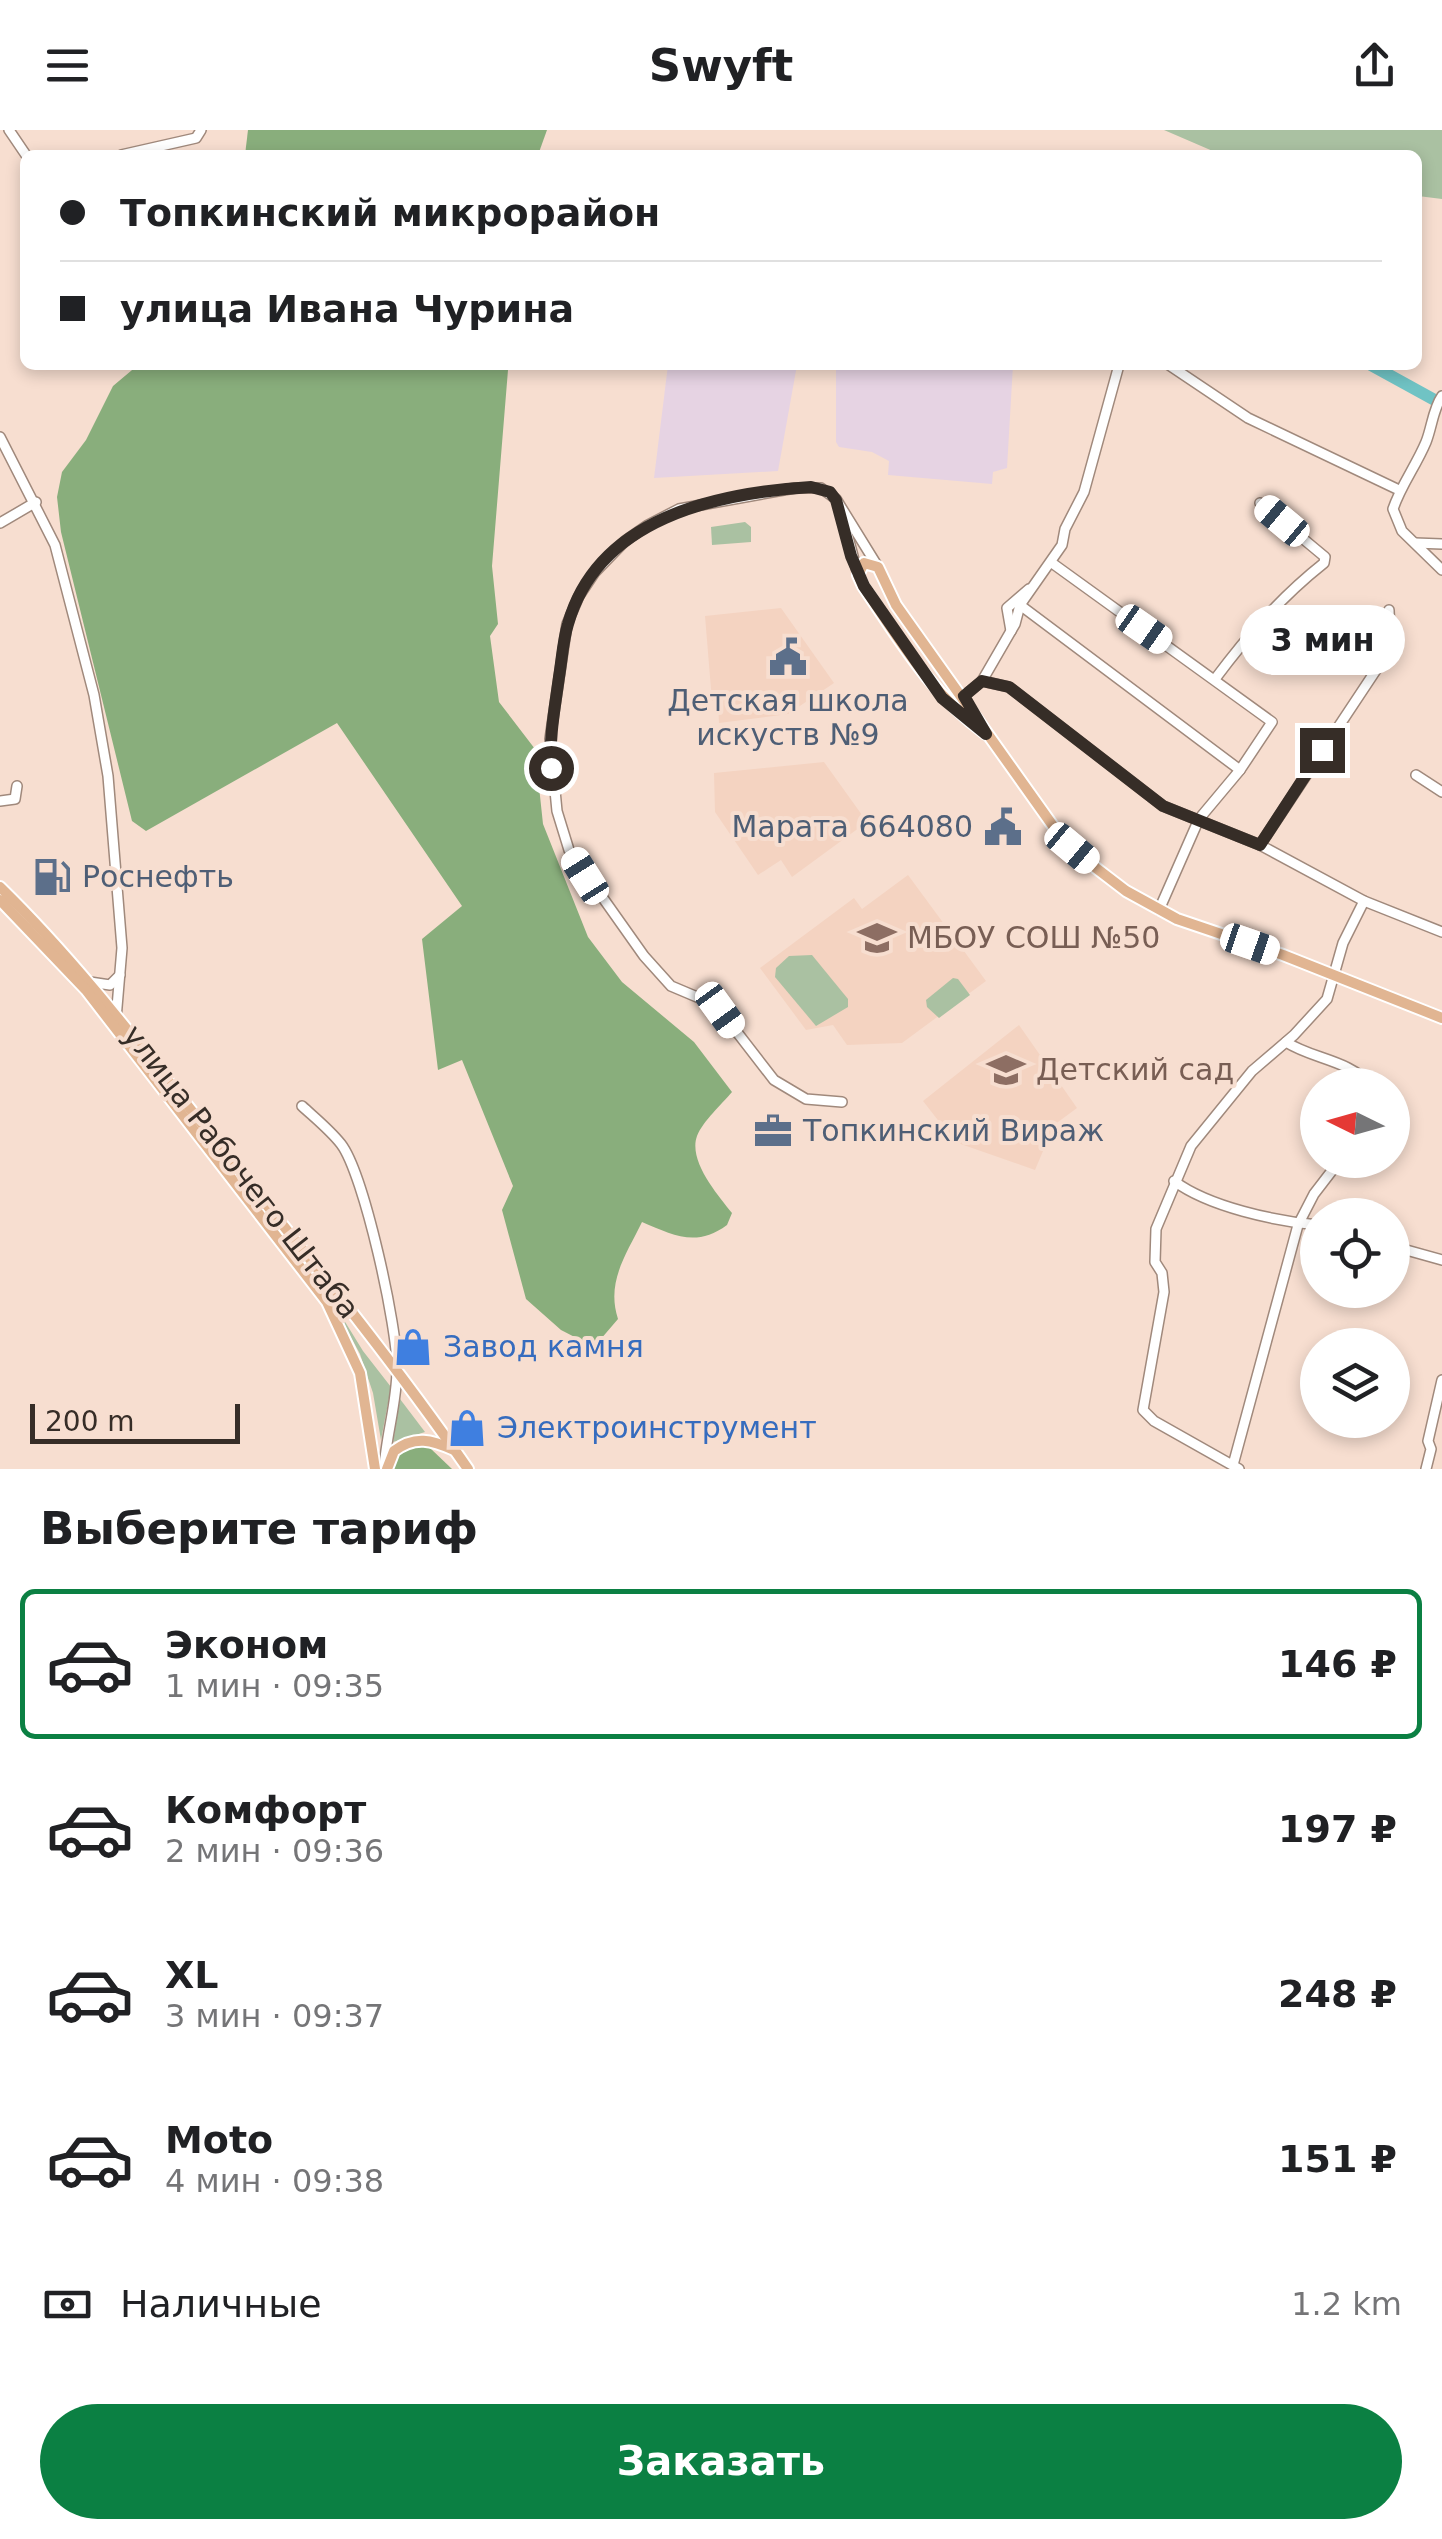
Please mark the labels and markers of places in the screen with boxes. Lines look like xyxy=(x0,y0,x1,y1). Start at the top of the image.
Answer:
public building icon: Детская школа искуств №9 xyxy=(767,636,809,678)
place label: Детская школа искуств №9 xyxy=(667,683,909,752)
public building icon: Марата 664080 xyxy=(982,806,1024,848)
place label: Марата 664080 xyxy=(731,809,973,844)
fuel station icon: Роснефть xyxy=(31,856,73,898)
place label: Роснефть xyxy=(82,859,234,894)
school or university icon: МБОУ СОШ №50 xyxy=(856,917,898,959)
place label: МБОУ СОШ №50 xyxy=(907,920,1160,955)
school or university icon: Детский сад xyxy=(985,1049,1027,1091)
place label: Детский сад xyxy=(1036,1052,1234,1087)
office icon: Топкинский Вираж xyxy=(752,1110,794,1152)
place label: Топкинский Вираж xyxy=(802,1113,1104,1148)
shop icon: Завод камня xyxy=(392,1326,434,1368)
place label: Завод камня xyxy=(443,1329,644,1364)
shop icon: Электроинструмент xyxy=(446,1407,488,1449)
place label: Электроинструмент xyxy=(497,1410,817,1445)

